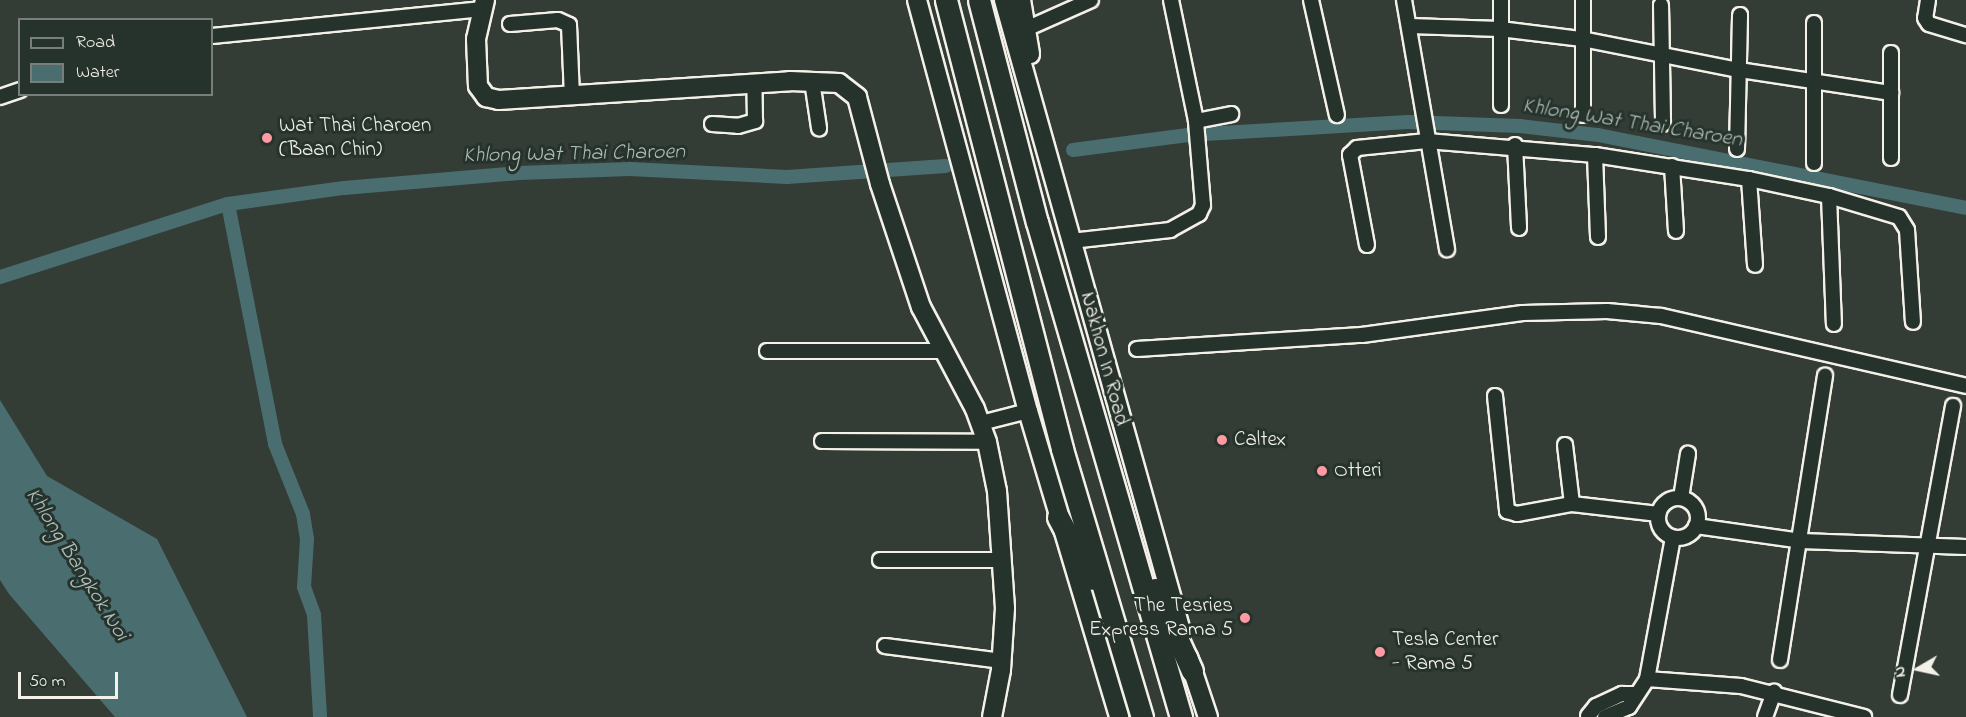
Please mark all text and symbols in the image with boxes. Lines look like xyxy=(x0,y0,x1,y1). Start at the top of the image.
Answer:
legend xyxy=(18,18,213,96)
text: Road xyxy=(76,30,115,56)
text: Water xyxy=(76,60,119,86)
water label: Khlong Wat Thai Charoen xyxy=(1520,94,1744,154)
place label: Wat Thai Charoen (Baan Chin) xyxy=(279,113,431,163)
marker: Wat Thai Charoen (Baan Chin) xyxy=(260,131,274,145)
water label: Khlong Wat Thai Charoen xyxy=(463,140,685,170)
street label: Nakhon In Road xyxy=(1074,289,1134,429)
place label: Caltex xyxy=(1234,427,1286,453)
marker: Caltex xyxy=(1215,433,1229,447)
place label: Otteri xyxy=(1334,458,1382,484)
marker: Otteri xyxy=(1315,464,1329,478)
water label: Khlong Bangkok Noi xyxy=(18,484,134,646)
place label: The Tesries Express Rama 5 xyxy=(1089,593,1233,643)
marker: The Tesries Express Rama 5 xyxy=(1238,611,1252,625)
place label: Tesla Center - Rama 5 xyxy=(1392,627,1499,677)
north arrow xyxy=(1888,639,1948,699)
marker: Tesla Center - Rama 5 xyxy=(1373,645,1387,659)
scale bar xyxy=(21,660,122,698)
text: N xyxy=(1888,665,1913,679)
text: 50 m xyxy=(29,669,66,695)

